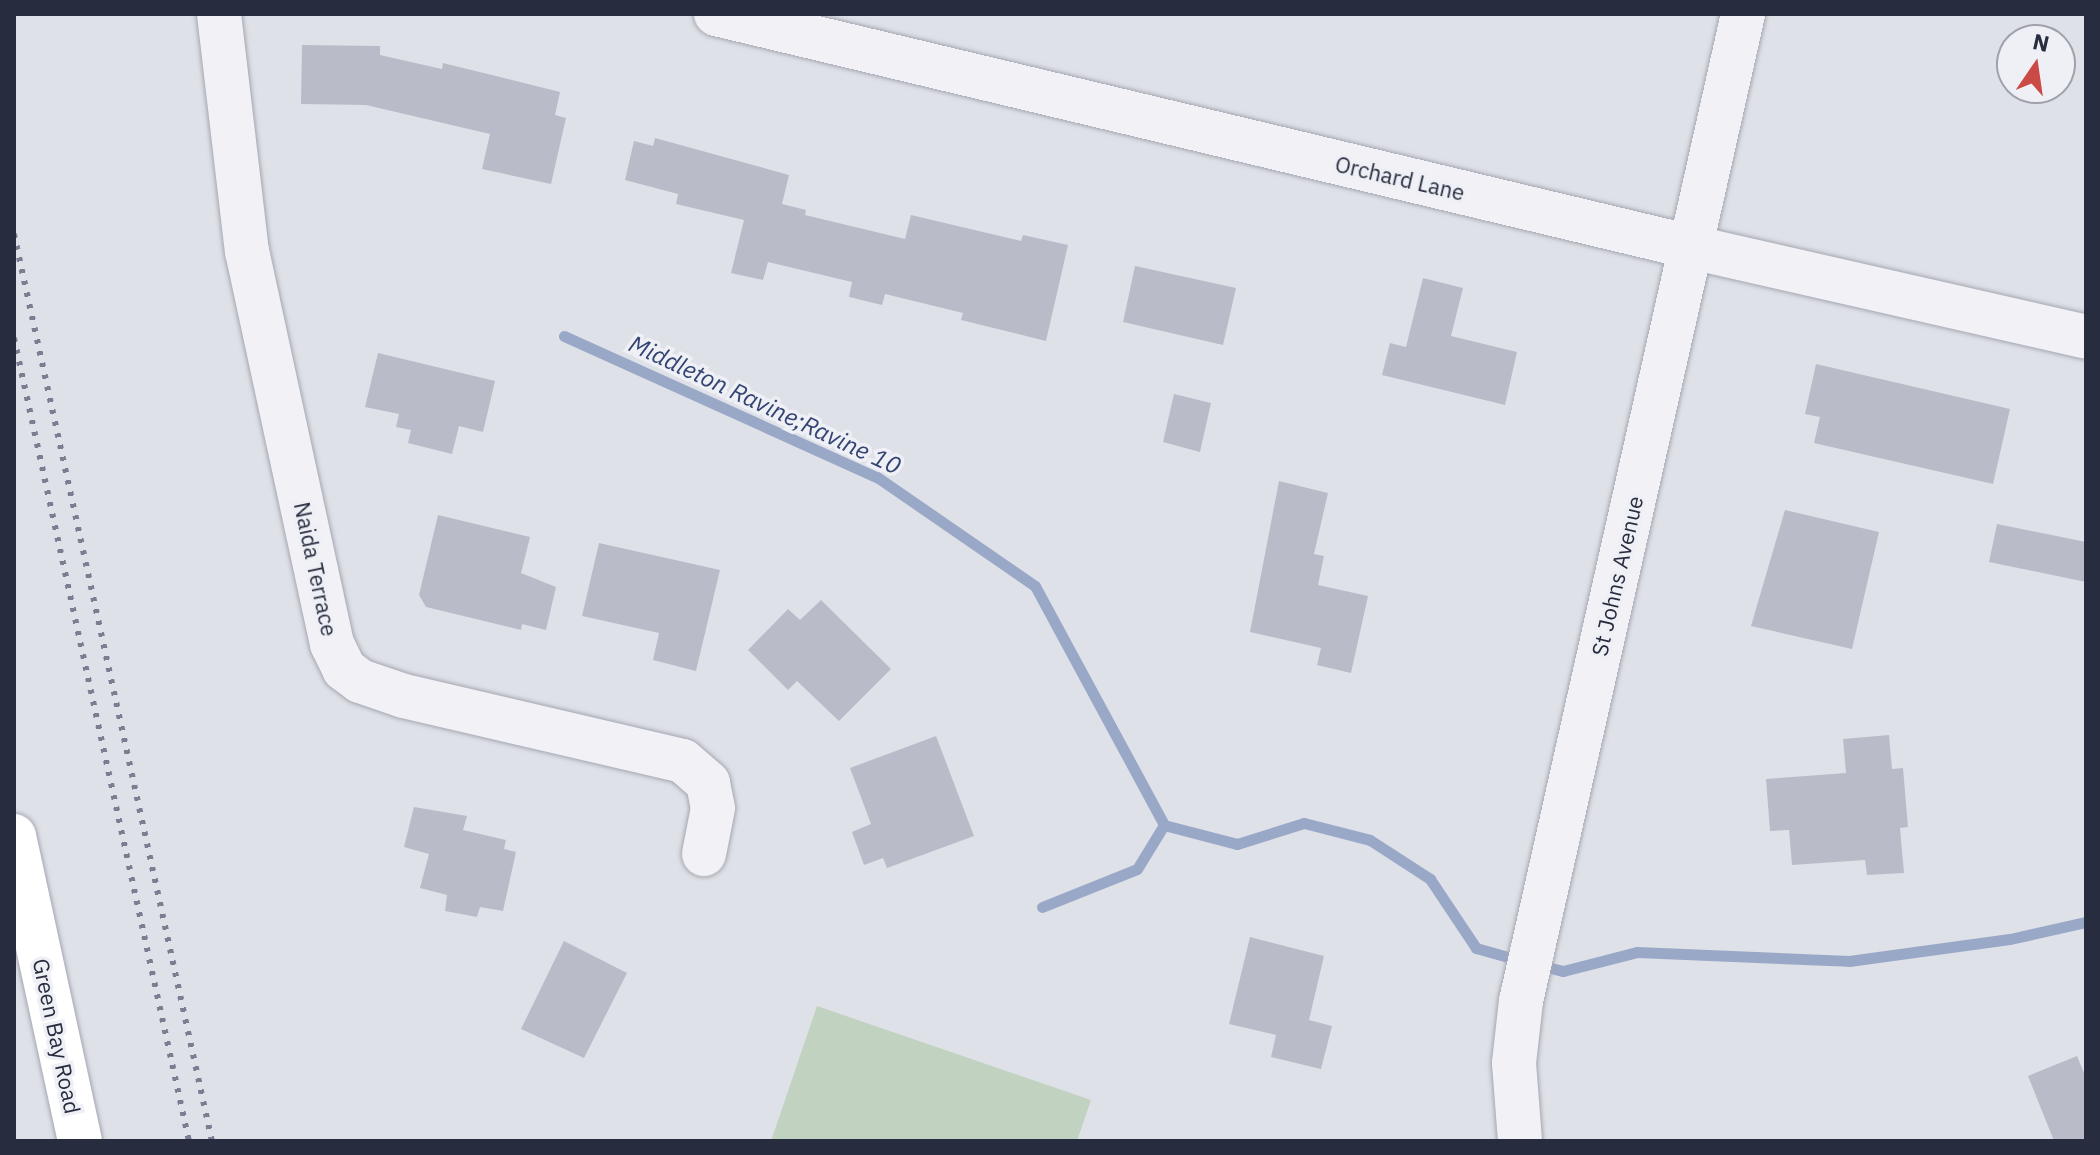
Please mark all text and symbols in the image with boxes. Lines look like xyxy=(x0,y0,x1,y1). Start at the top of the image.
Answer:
north arrow xyxy=(1996,24,2076,104)
text: N xyxy=(2030,26,2052,58)
street label: Orchard Lane xyxy=(1333,150,1467,206)
water label: Middleton Ravine;Ravine 10 xyxy=(624,329,906,481)
street label: St Johns Avenue xyxy=(1586,493,1648,659)
street label: Naida Terrace xyxy=(289,499,343,639)
street label: Green Bay Road xyxy=(28,956,86,1116)

